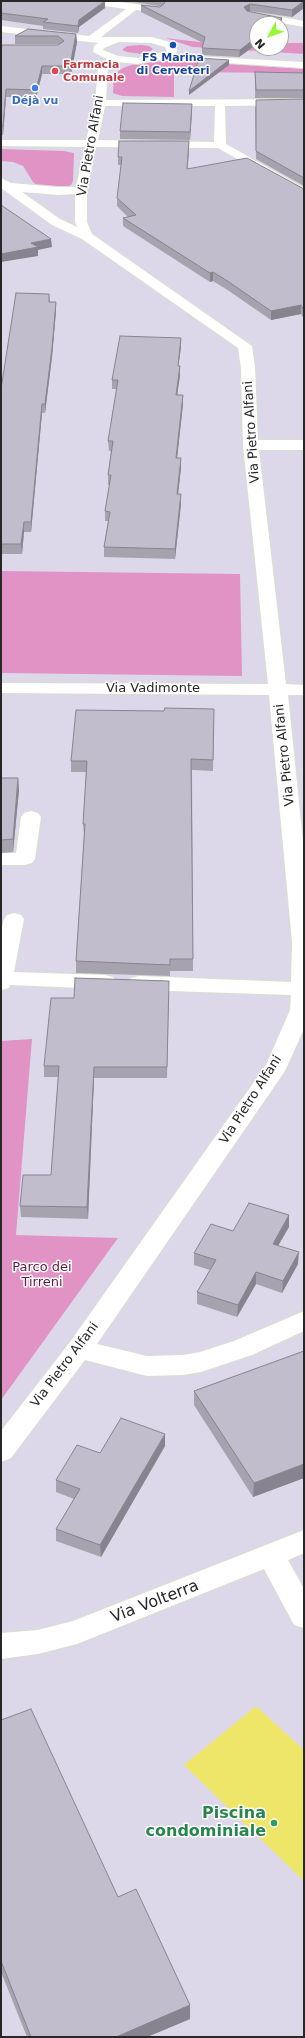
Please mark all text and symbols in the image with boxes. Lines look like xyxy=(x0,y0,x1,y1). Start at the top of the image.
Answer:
north arrow xyxy=(249,16,289,56)
text: N xyxy=(252,36,268,51)
marker: FS Marina di Cerveteri xyxy=(168,40,178,50)
place label: FS Marina di Cerveteri xyxy=(137,51,209,77)
place label: Farmacia Comunale xyxy=(63,58,124,84)
marker: Farmacia Comunale xyxy=(50,66,60,76)
marker: Déjà vu xyxy=(30,83,40,93)
place label: Déjà vu xyxy=(12,94,58,108)
street label: Via Pietro Alfani xyxy=(74,94,108,198)
street label: Via Pietro Alfani xyxy=(241,380,263,484)
street label: Via Vadimonte xyxy=(106,681,200,697)
street label: Via Pietro Alfani xyxy=(272,703,298,807)
street label: Via Pietro Alfani xyxy=(217,1053,285,1147)
park label: Parco dei Tirreni xyxy=(12,1260,72,1291)
street label: Via Pietro Alfani xyxy=(28,1319,102,1411)
street label: Via Volterra xyxy=(108,1576,202,1628)
place label: Piscina condominiale xyxy=(146,1804,266,1842)
marker: Piscina condominiale xyxy=(269,1818,279,1828)

